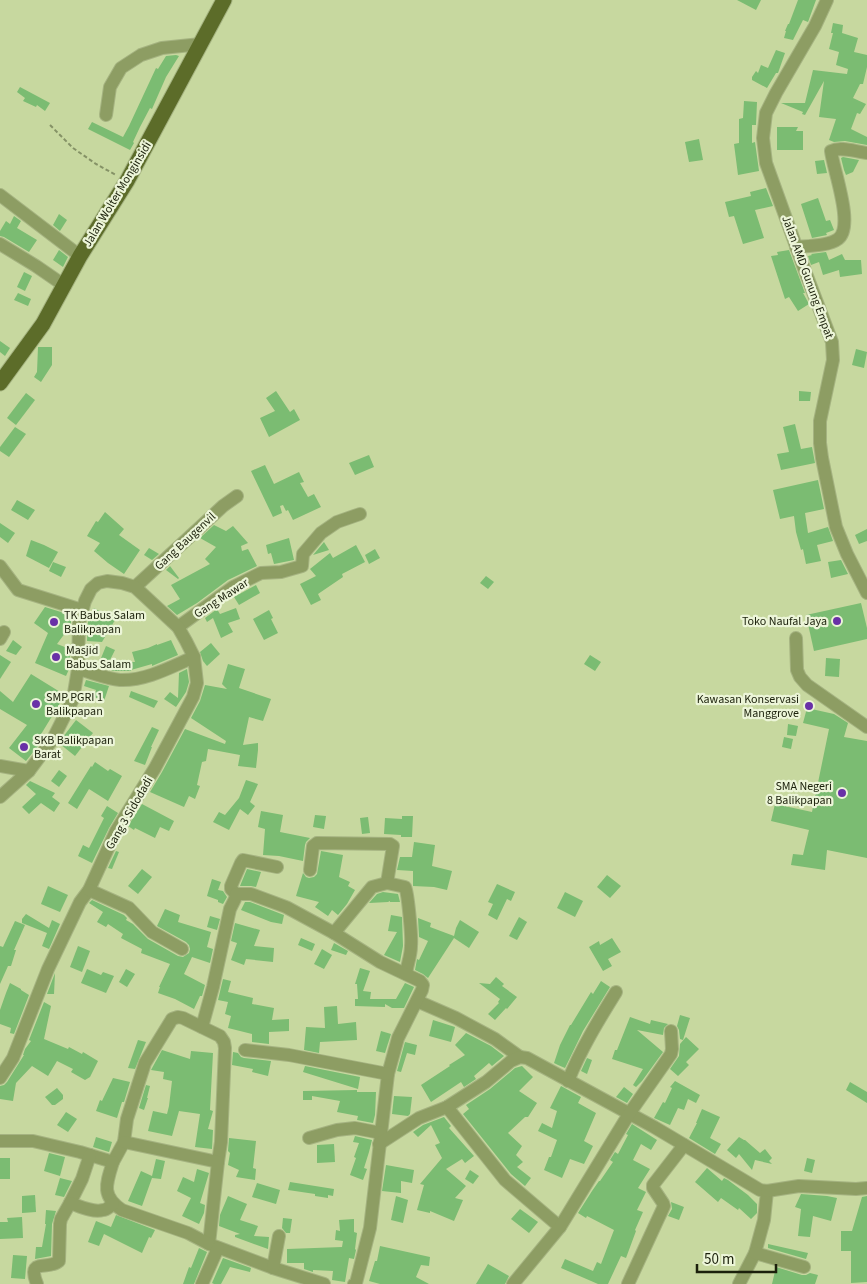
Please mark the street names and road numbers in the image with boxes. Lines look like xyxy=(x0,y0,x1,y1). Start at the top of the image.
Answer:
street label: Jalan Wolter Monginsidi xyxy=(79,138,156,250)
street label: Jalan AMD Gunung Empat xyxy=(777,213,838,341)
street label: Gang Baugenvil xyxy=(151,509,220,574)
street label: Gang Mawar xyxy=(191,574,253,622)
street label: Gang 3 Sidodadi xyxy=(102,774,157,853)

